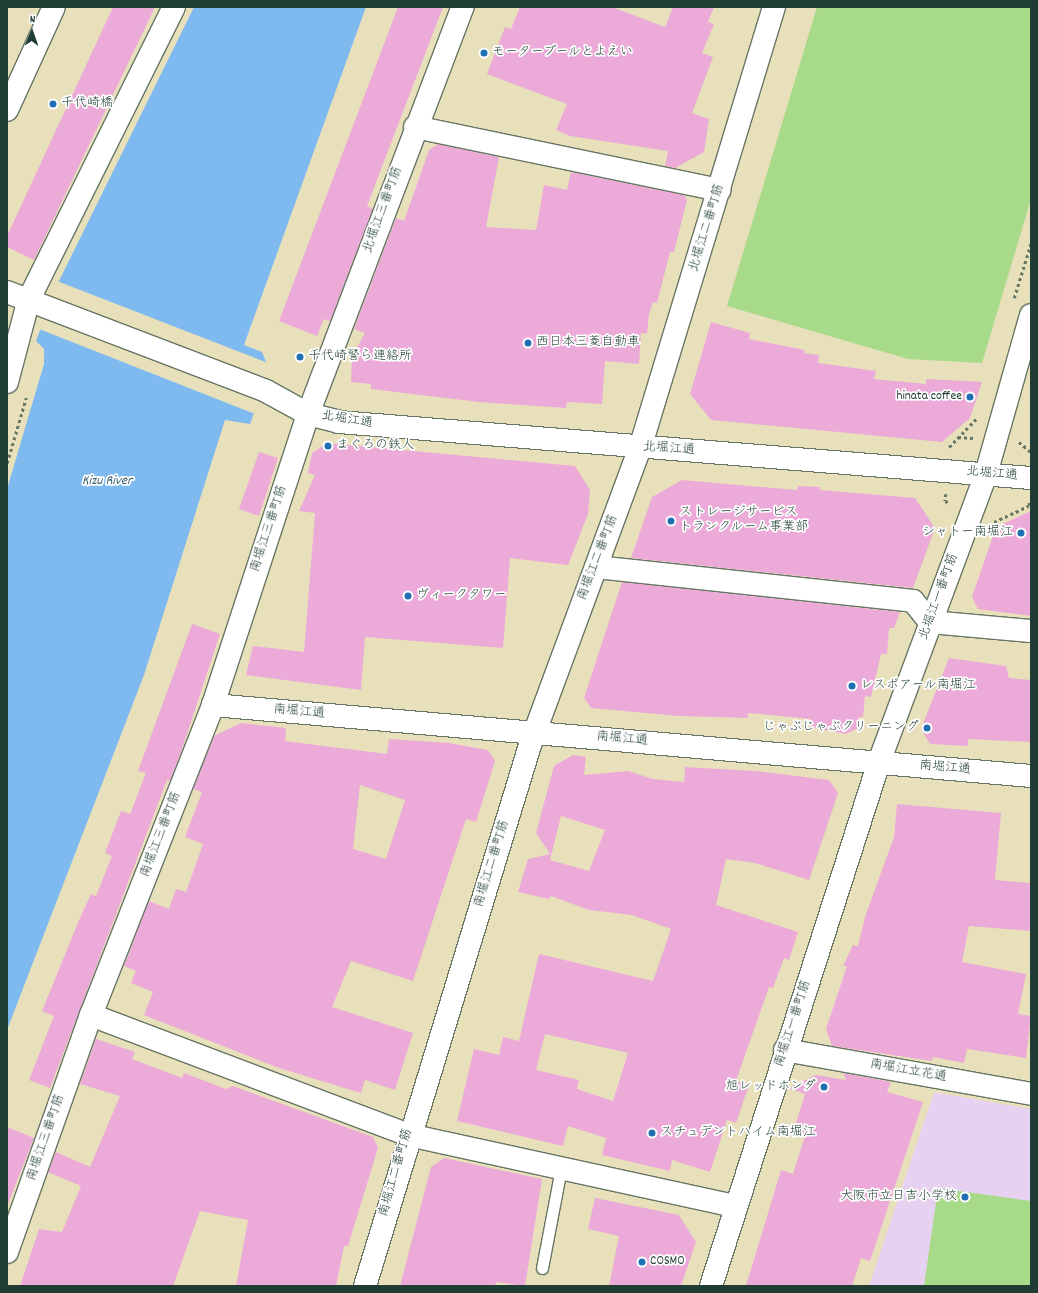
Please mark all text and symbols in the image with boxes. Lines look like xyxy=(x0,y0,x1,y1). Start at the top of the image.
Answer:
north arrow xyxy=(12,12,52,52)
text: N xyxy=(29,12,35,28)
place label: モータープールとよえい xyxy=(492,45,634,61)
marker: モータープールとよえい xyxy=(479,48,489,58)
place label: 千代崎橋 xyxy=(61,96,113,112)
marker: 千代崎橋 xyxy=(48,99,58,109)
street label: 北堀江三番町筋 xyxy=(361,165,407,255)
street label: 北堀江二番町筋 xyxy=(687,182,729,274)
place label: 西日本三菱自動車 xyxy=(536,335,640,351)
marker: 西日本三菱自動車 xyxy=(523,338,533,348)
place label: 千代崎警ら連絡所 xyxy=(308,349,412,365)
marker: 千代崎警ら連絡所 xyxy=(295,352,305,362)
place label: hinata coffee xyxy=(896,389,962,405)
marker: hinata coffee xyxy=(965,392,975,402)
street label: 北堀江通 xyxy=(320,409,374,433)
place label: まぐろの鉄人 xyxy=(336,438,414,454)
street label: 北堀江通 xyxy=(643,440,695,460)
marker: まぐろの鉄人 xyxy=(323,441,333,451)
street label: 北堀江通 xyxy=(965,465,1019,485)
water label: Kizu River xyxy=(82,473,132,489)
street label: 南堀江三番町筋 xyxy=(249,483,291,575)
place label: ストレージサービス トランクルーム事業部 xyxy=(679,506,810,537)
street label: 南堀江二番町筋 xyxy=(575,513,623,603)
marker: ストレージサービス トランクルーム事業部 xyxy=(666,516,676,526)
place label: シャトー南堀江 xyxy=(922,525,1013,541)
marker: シャトー南堀江 xyxy=(1016,528,1026,538)
street label: 北堀江一番町筋 xyxy=(917,552,963,642)
place label: ヴィークタワー xyxy=(416,588,507,604)
marker: ヴィークタワー xyxy=(403,591,413,601)
place label: レスポアール南堀江 xyxy=(860,678,976,694)
marker: レスポアール南堀江 xyxy=(847,681,857,691)
street label: 南堀江通 xyxy=(272,703,326,723)
place label: じゃぶじゃぶクリーニング xyxy=(763,720,919,736)
marker: じゃぶじゃぶクリーニング xyxy=(922,723,932,733)
street label: 南堀江通 xyxy=(595,730,649,750)
street label: 南堀江通 xyxy=(918,759,972,779)
street label: 南堀江三番町筋 xyxy=(138,790,186,880)
street label: 南堀江二番町筋 xyxy=(472,818,514,910)
street label: 南堀江一番町筋 xyxy=(773,978,815,1070)
street label: 南堀江立花通 xyxy=(868,1058,948,1086)
place label: 旭レッドホンダ xyxy=(725,1079,816,1095)
marker: 旭レッドホンダ xyxy=(819,1082,829,1092)
street label: 南堀江三番町筋 xyxy=(25,1092,69,1184)
place label: スチュデントハイム南堀江 xyxy=(660,1125,816,1141)
street label: 南堀江二番町筋 xyxy=(377,1127,417,1219)
marker: スチュデントハイム南堀江 xyxy=(647,1128,657,1138)
place label: 大阪市立日吉小学校 xyxy=(840,1189,957,1205)
marker: 大阪市立日吉小学校 xyxy=(960,1192,970,1202)
place label: COSMO xyxy=(650,1254,685,1270)
marker: COSMO xyxy=(637,1257,647,1267)

